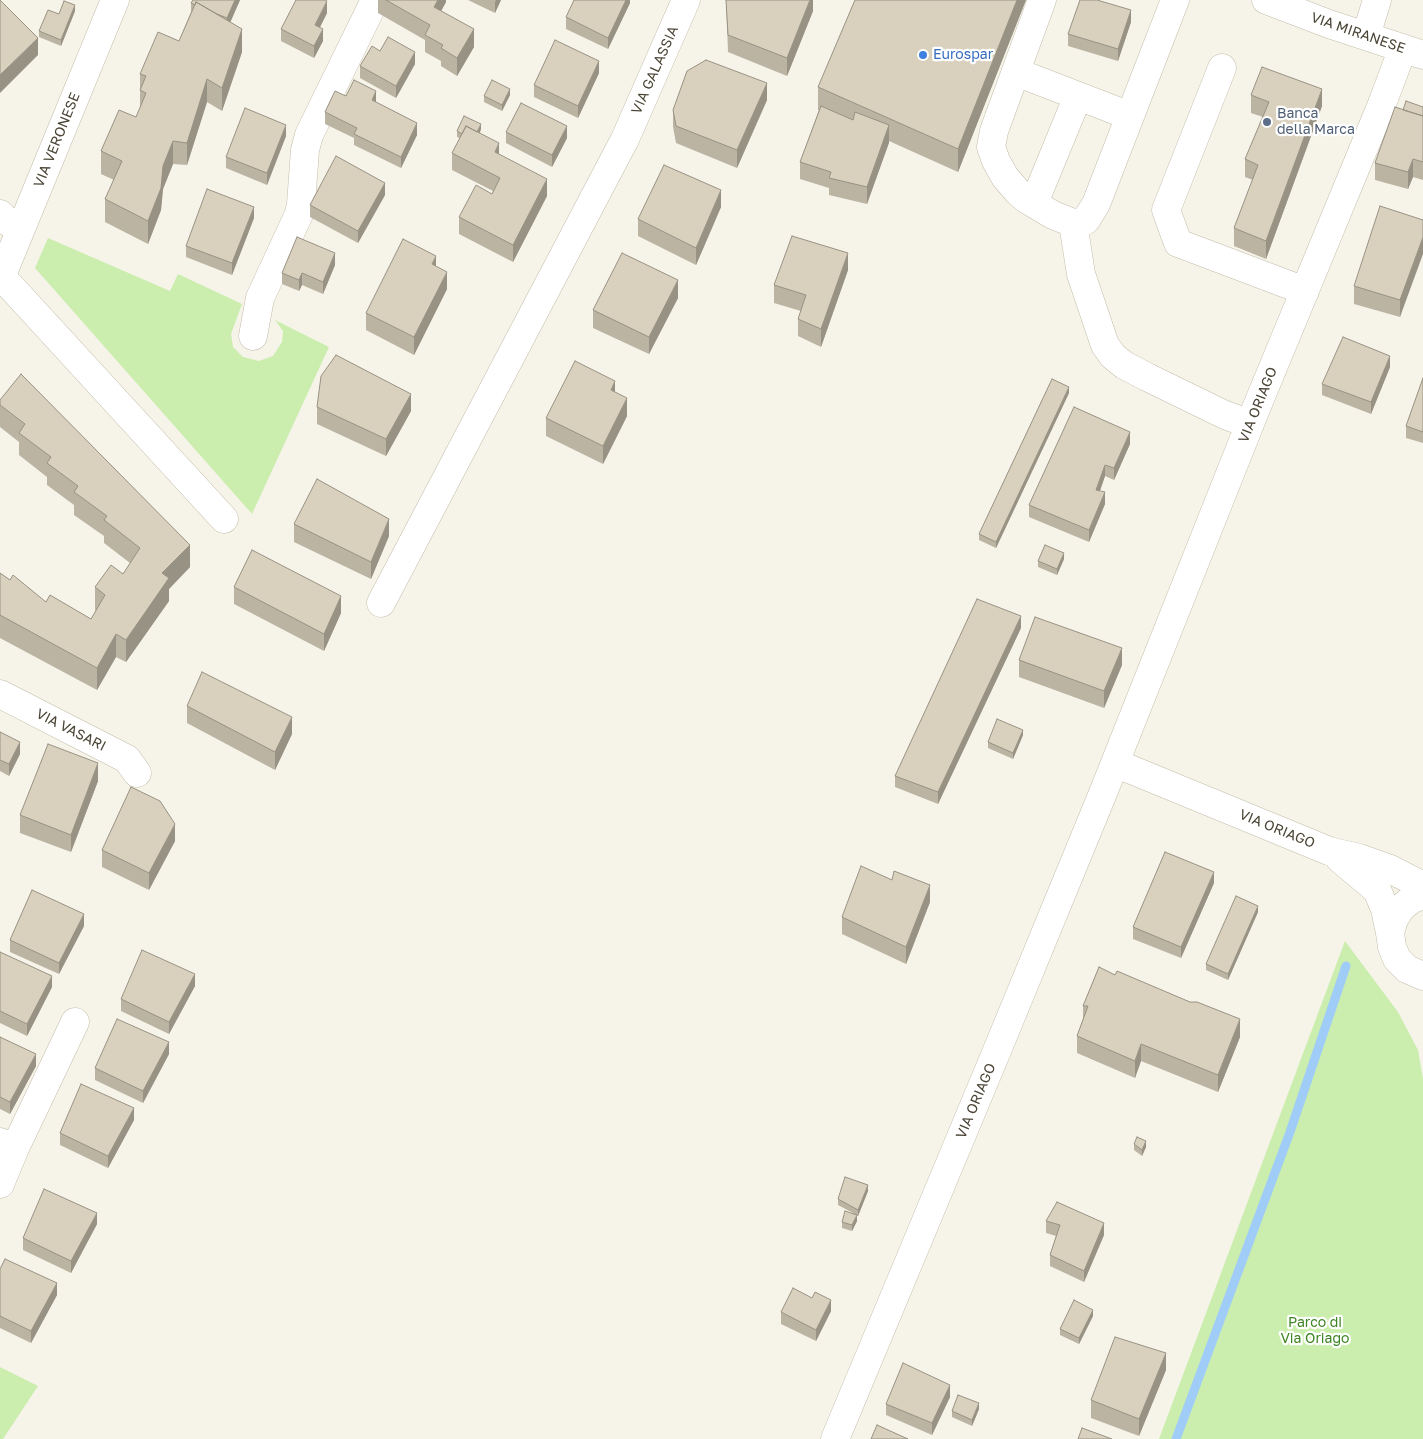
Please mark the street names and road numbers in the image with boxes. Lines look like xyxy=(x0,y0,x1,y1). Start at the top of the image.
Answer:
street label: VIA MIRANESE xyxy=(1309,9,1407,57)
street label: VIA GALASSIA xyxy=(628,23,682,117)
street label: VIA VERONESE xyxy=(30,90,84,190)
street label: VIA ORIAGO xyxy=(1235,365,1281,445)
street label: VIA VASARI xyxy=(33,705,109,755)
street label: VIA ORIAGO xyxy=(1237,806,1317,852)
street label: VIA ORIAGO xyxy=(953,1061,999,1141)

